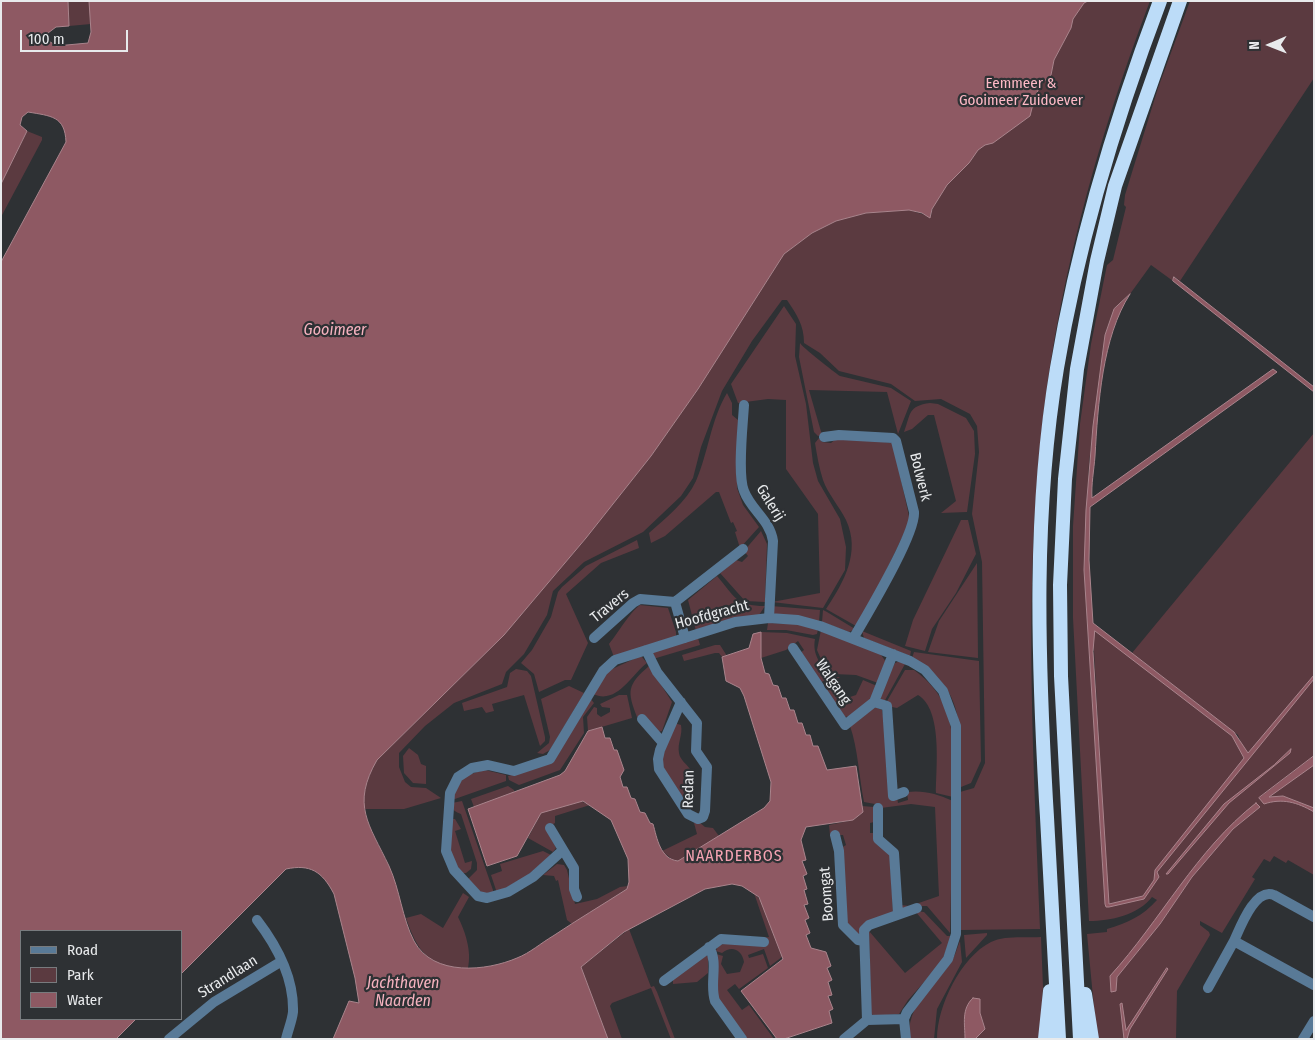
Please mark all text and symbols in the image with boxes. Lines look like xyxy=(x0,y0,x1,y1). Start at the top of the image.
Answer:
scale bar xyxy=(22,20,130,52)
north arrow xyxy=(1245,20,1295,70)
text: 100 m xyxy=(28,30,65,48)
text: N xyxy=(1246,41,1263,50)
park label: Eemmeer & Gooimeer Zuidoever xyxy=(959,75,1083,110)
water label: Gooimeer xyxy=(304,321,366,341)
street label: Bolwerk xyxy=(905,451,935,503)
street label: Galerij xyxy=(752,481,788,525)
street label: Travers xyxy=(587,585,633,627)
street label: Hoofdgracht xyxy=(673,597,751,633)
street label: Walgang xyxy=(811,656,855,708)
street label: Redan xyxy=(680,770,698,808)
district label: NAARDERBOS xyxy=(684,847,784,867)
street label: Boomgat xyxy=(816,866,838,922)
legend xyxy=(20,930,182,1020)
text: Road xyxy=(67,941,98,959)
street label: Strandlaan xyxy=(195,952,261,1002)
text: Park xyxy=(67,966,94,984)
water label: Jachthaven Naarden xyxy=(367,974,439,1012)
text: Water xyxy=(67,991,102,1009)

